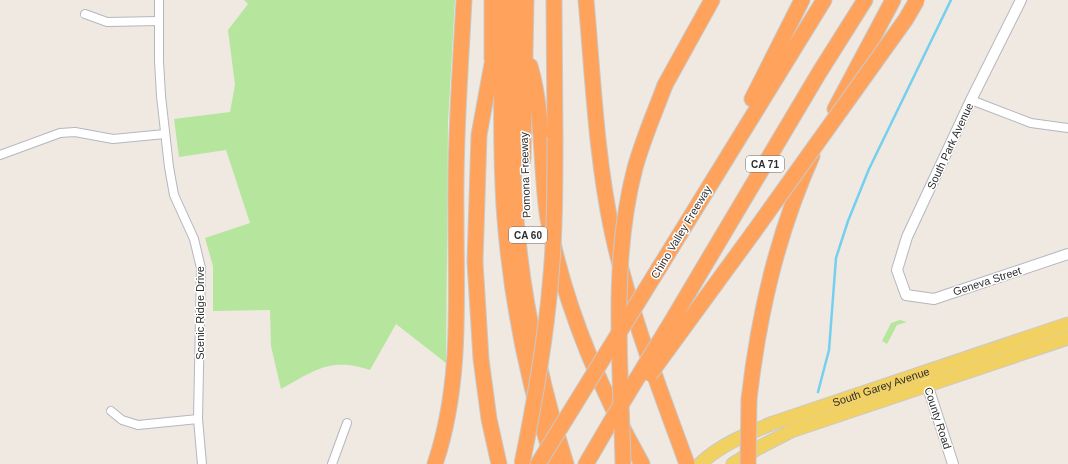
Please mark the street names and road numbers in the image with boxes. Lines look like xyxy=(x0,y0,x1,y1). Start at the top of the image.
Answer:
street label: South Park Avenue xyxy=(925,101,975,191)
street label: Pomona Freeway xyxy=(517,131,533,218)
road number: CA 71 xyxy=(746,156,784,172)
street label: Chino Valley Freeway xyxy=(649,183,714,281)
road number: CA 60 xyxy=(509,227,547,243)
street label: Geneva Street xyxy=(951,264,1023,298)
street label: Scenic Ridge Drive xyxy=(194,266,206,360)
street label: South Garey Avenue xyxy=(831,365,931,409)
street label: County Road xyxy=(922,386,954,450)

